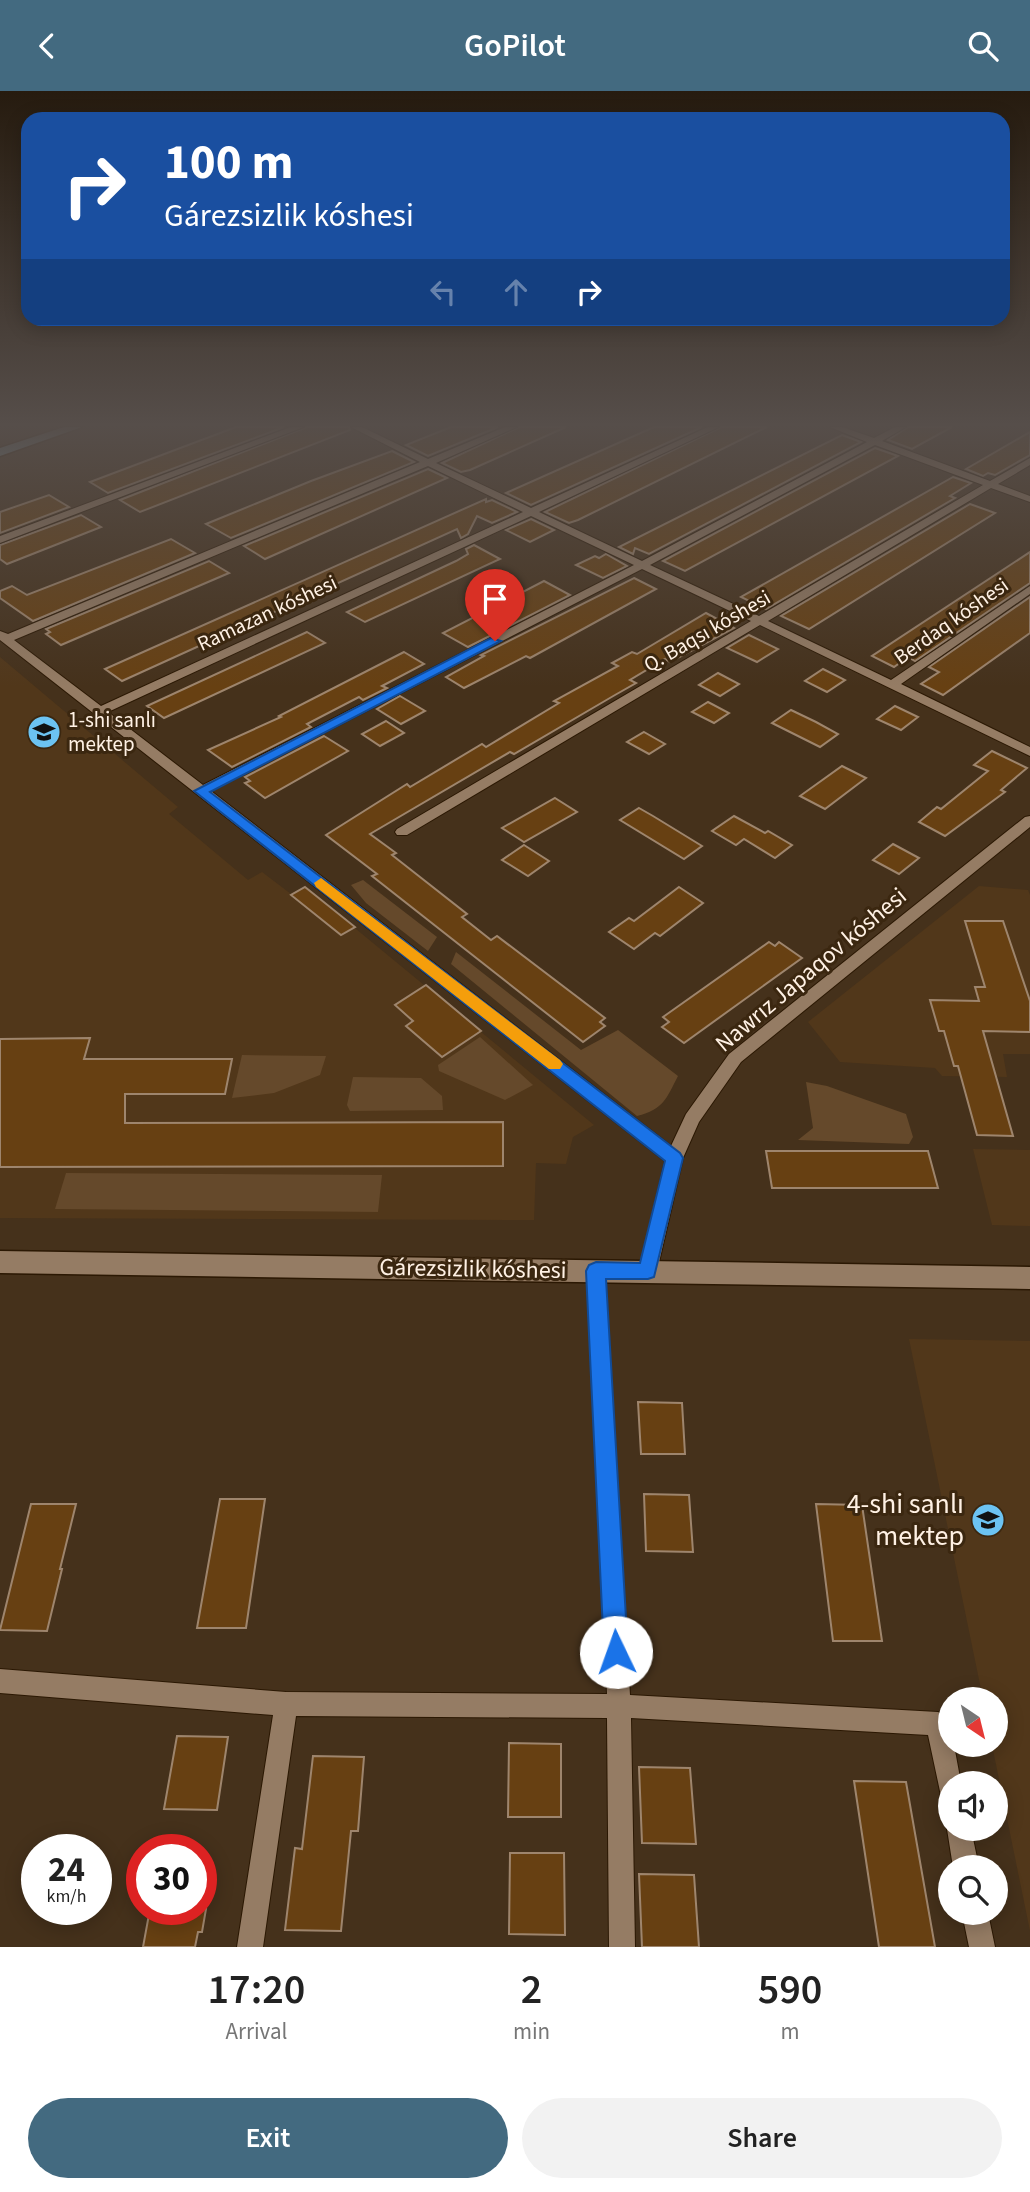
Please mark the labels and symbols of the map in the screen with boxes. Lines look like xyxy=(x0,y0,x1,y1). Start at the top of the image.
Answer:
street label: Ramazan kóshesi xyxy=(192,567,342,659)
pin xyxy=(465,569,525,641)
street label: Berdaq kóshesi xyxy=(888,570,1014,672)
street label: Q. Baqsı kóshesi xyxy=(638,582,776,680)
place label: 1-shi sanlı mektep xyxy=(68,705,156,759)
school or university icon: 1-shi sanlı mektep xyxy=(25,713,63,751)
street label: Nawrız Japaqov kóshesi xyxy=(708,879,914,1061)
street label: Gárezsizlik kóshesi xyxy=(379,1250,567,1288)
place label: 4-shi sanlı mektep xyxy=(847,1484,964,1556)
school or university icon: 4-shi sanlı mektep xyxy=(969,1501,1007,1539)
position arrow xyxy=(579,1615,653,1689)
north arrow xyxy=(938,1687,1008,1757)
speed limit sign: 30 xyxy=(126,1834,217,1925)

